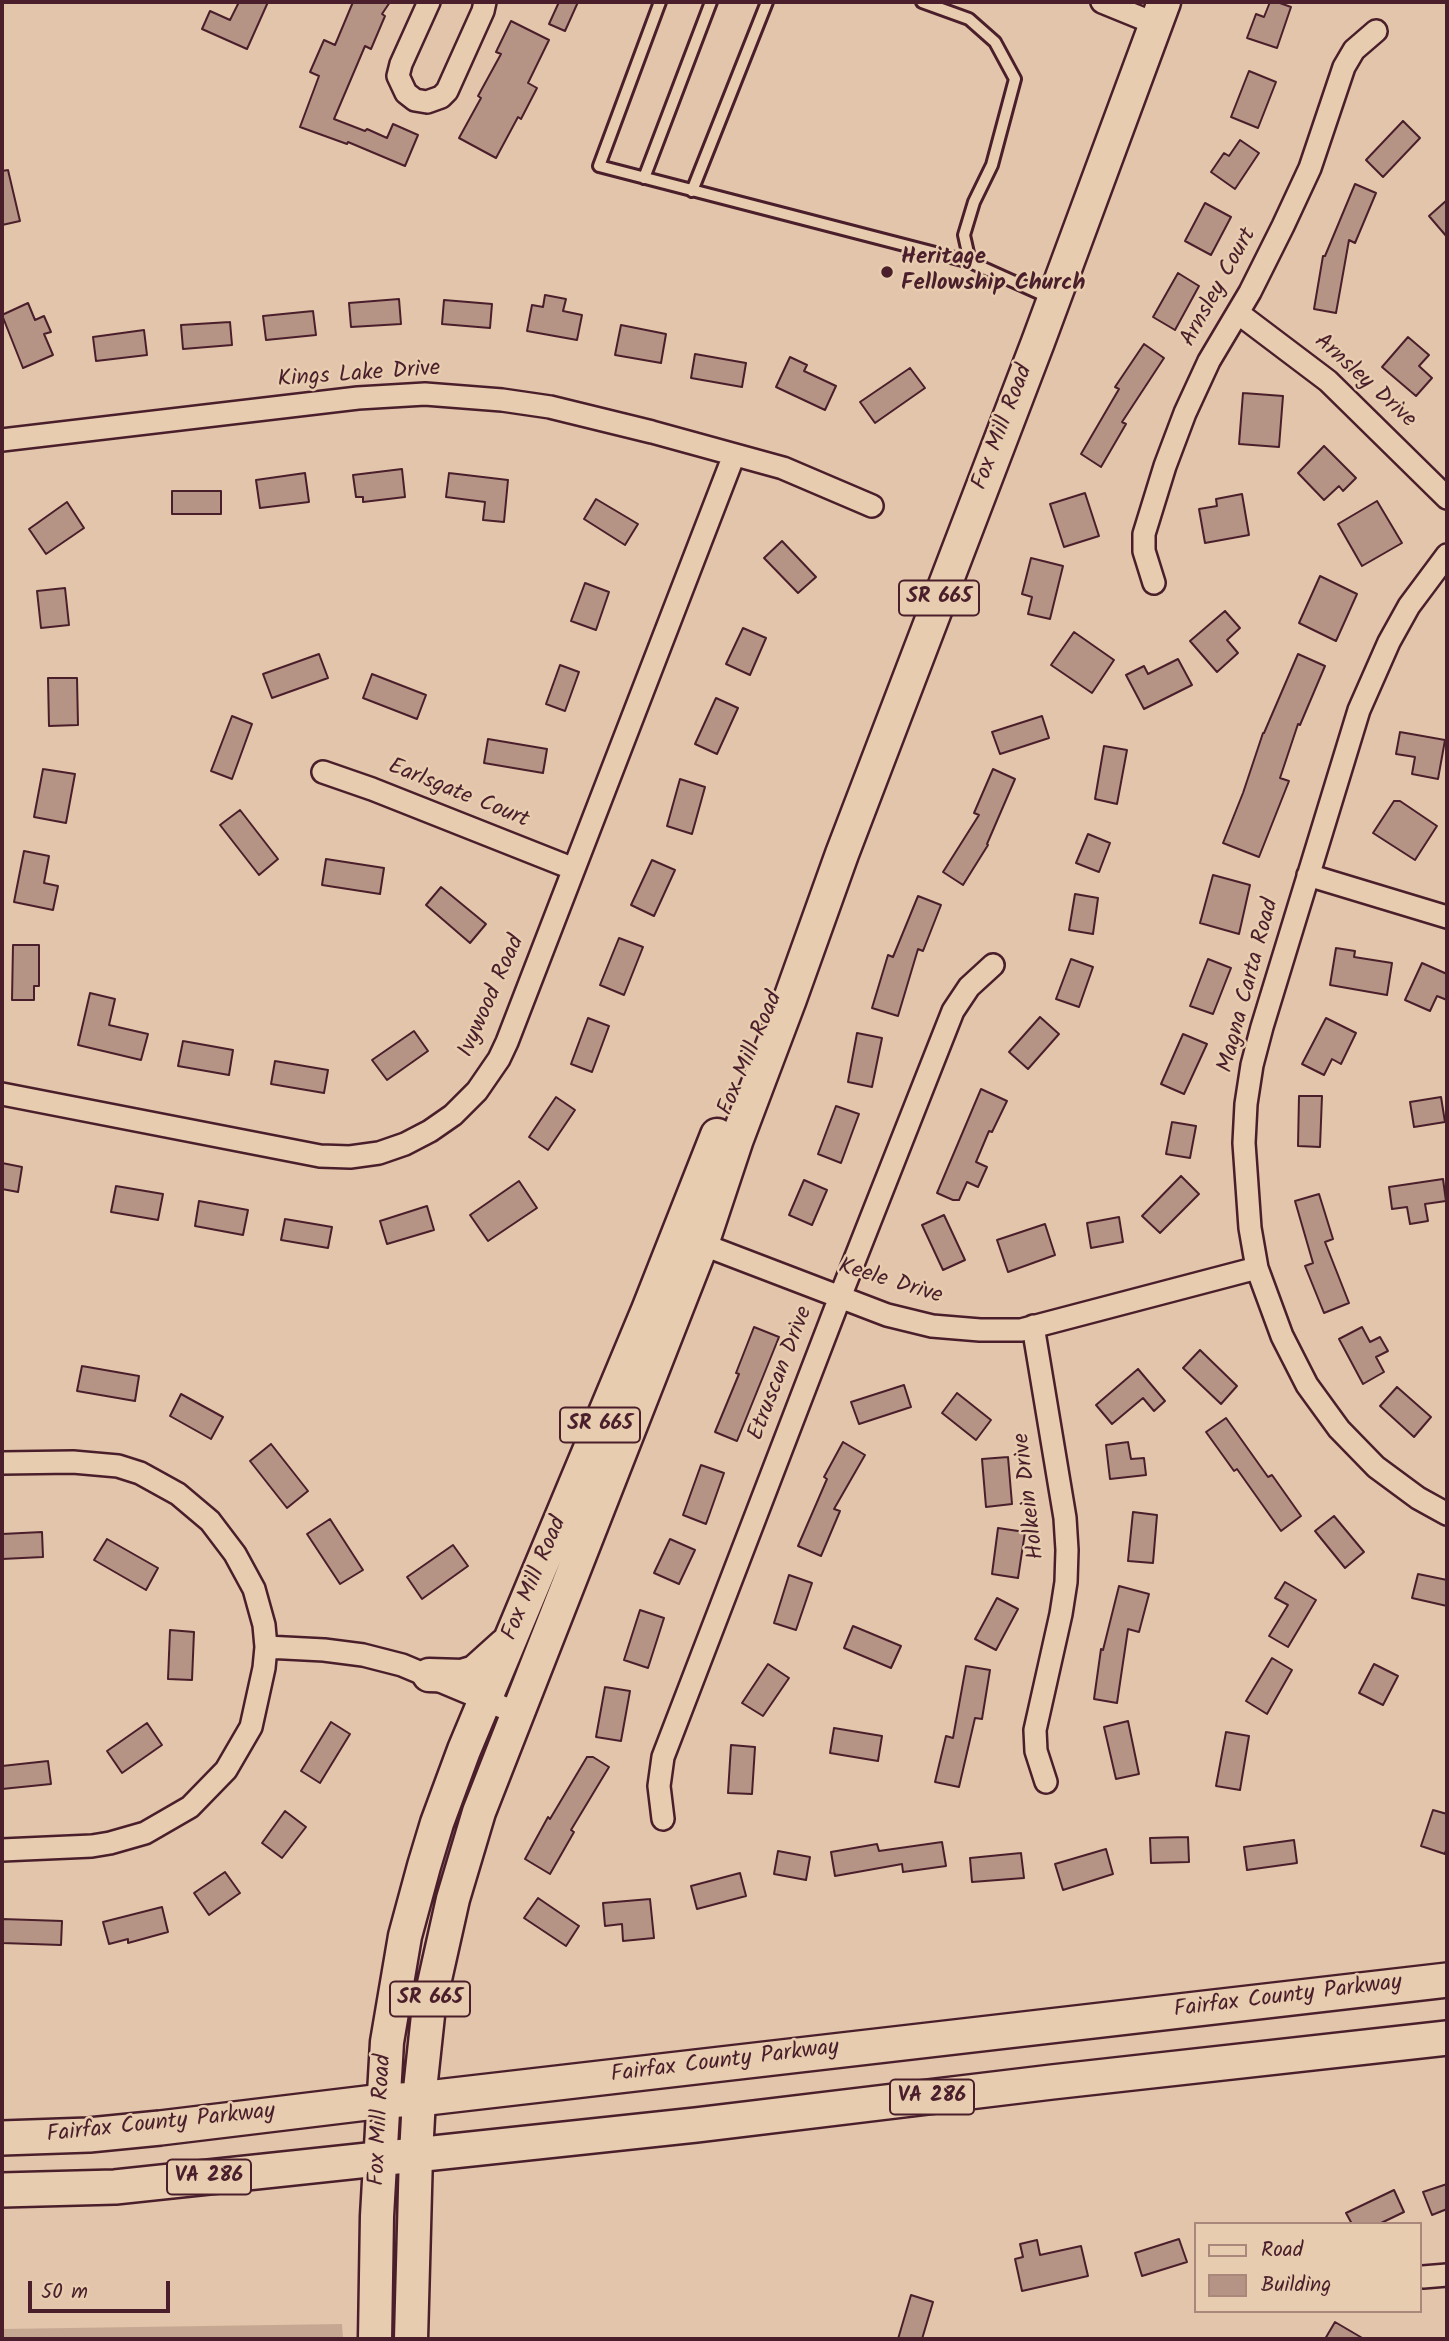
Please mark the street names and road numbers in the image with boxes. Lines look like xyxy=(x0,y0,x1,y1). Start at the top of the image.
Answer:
street label: Arnsley Court xyxy=(1176,224,1264,352)
street label: Arnsley Drive xyxy=(1307,329,1421,435)
street label: Kings Lake Drive xyxy=(277,357,441,395)
street label: Fox Mill Road xyxy=(968,362,1040,494)
road number: SR 665 xyxy=(899,580,979,616)
street label: Earlsgate Court xyxy=(384,754,532,836)
street label: Magna Carta Road xyxy=(1213,896,1287,1076)
street label: Ivywood Road xyxy=(454,932,532,1062)
street label: Fox Mill Road xyxy=(714,988,790,1120)
street label: Keele Drive xyxy=(835,1254,945,1312)
street label: Etruscan Drive xyxy=(744,1303,820,1445)
road number: SR 665 xyxy=(560,1408,640,1442)
street label: Holkein Drive xyxy=(1010,1431,1052,1561)
street label: Fox Mill Road xyxy=(498,1513,574,1645)
street label: Fairfax County Parkway xyxy=(1172,1970,1404,2026)
road number: SR 665 xyxy=(390,1982,470,2016)
street label: Fairfax County Parkway xyxy=(609,2035,841,2091)
street label: Fox Mill Road xyxy=(365,2054,399,2186)
road number: VA 286 xyxy=(890,2080,974,2114)
street label: Fairfax County Parkway xyxy=(45,2099,277,2151)
road number: VA 286 xyxy=(167,2160,251,2194)

